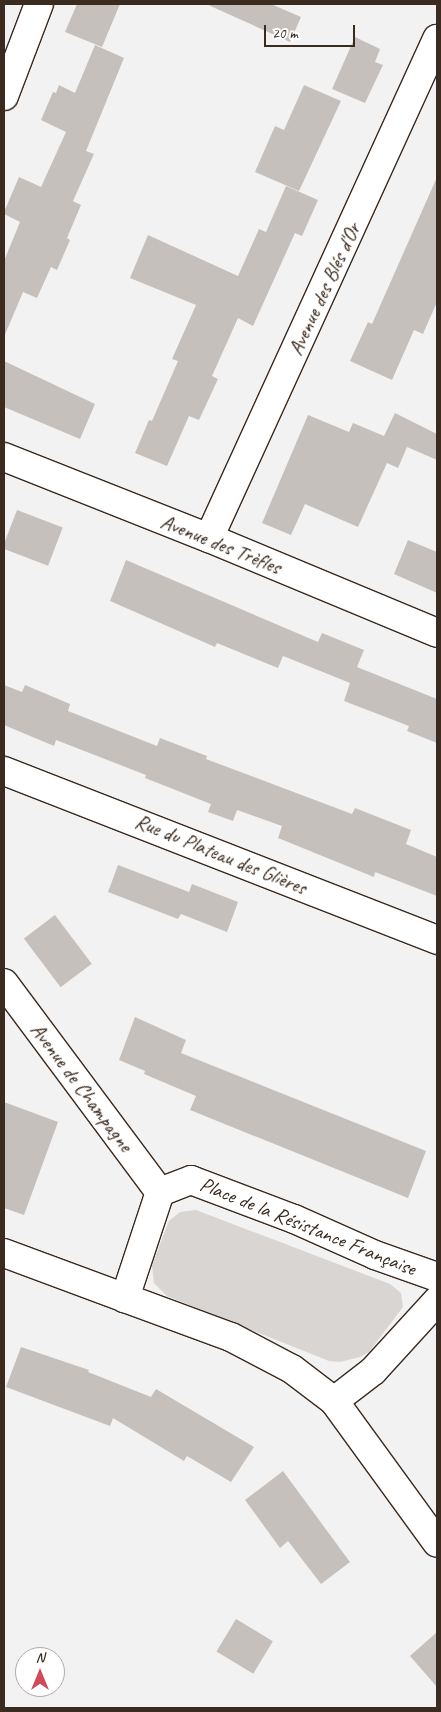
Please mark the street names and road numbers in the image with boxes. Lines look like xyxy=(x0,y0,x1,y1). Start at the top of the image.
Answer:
street label: Avenue des Blés d'Or xyxy=(282,219,366,359)
street label: Avenue des Trèfles xyxy=(158,509,284,579)
street label: Rue du Plateau des Glières xyxy=(132,808,310,900)
street label: Avenue de Champagne xyxy=(25,1017,139,1157)
street label: Place de la Résistance Française xyxy=(197,1171,419,1281)

